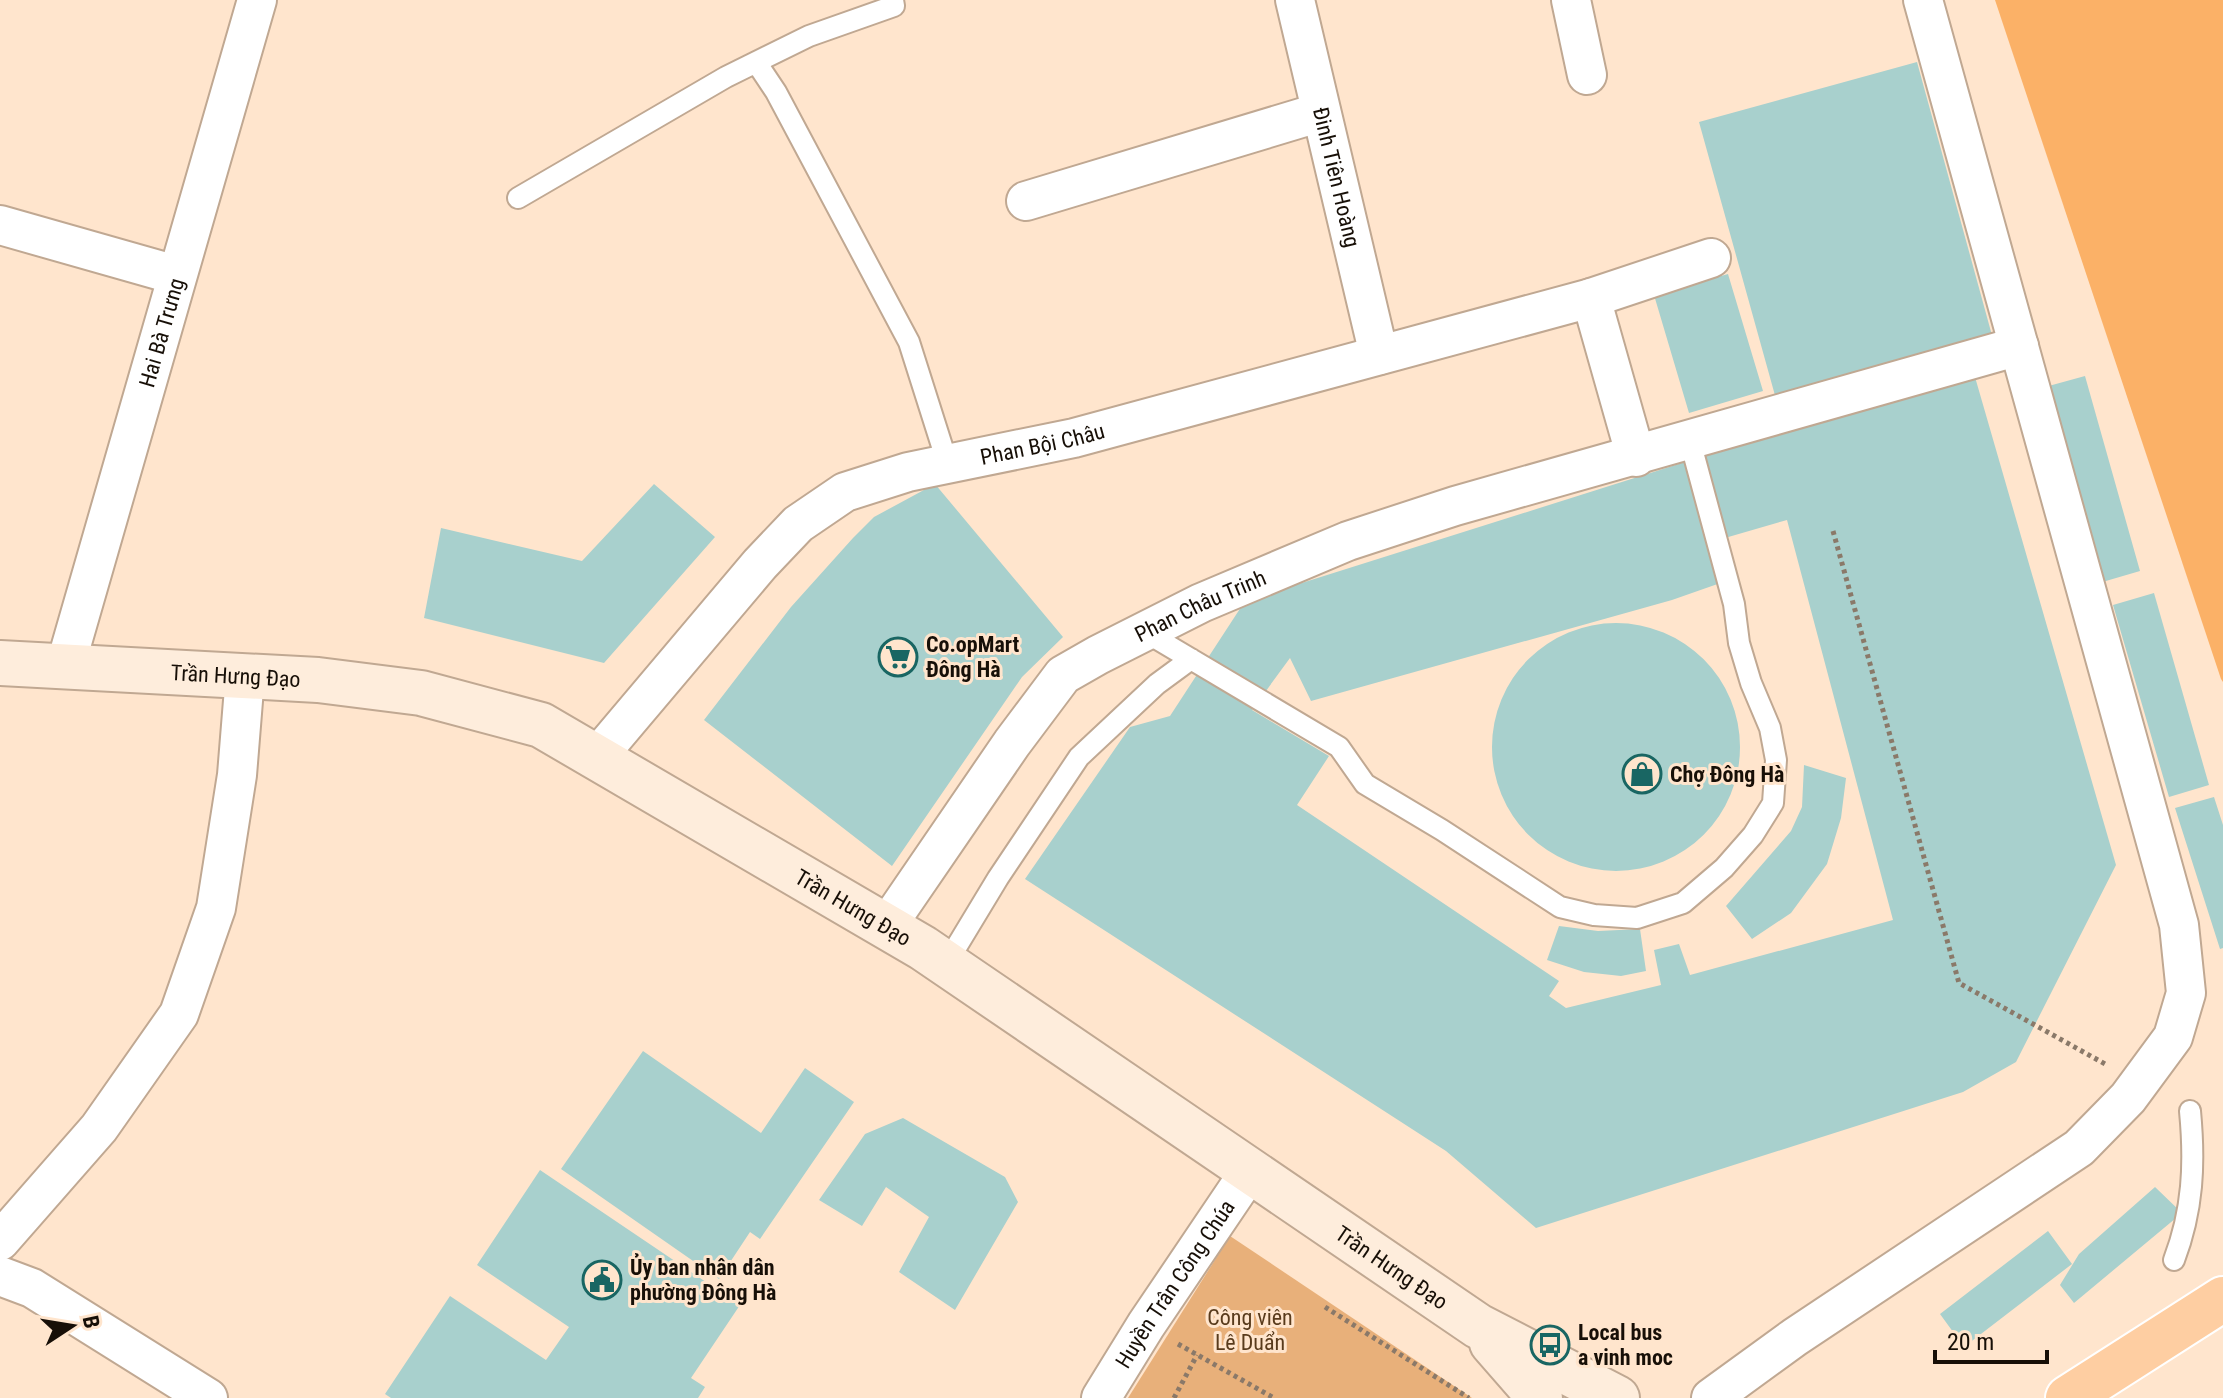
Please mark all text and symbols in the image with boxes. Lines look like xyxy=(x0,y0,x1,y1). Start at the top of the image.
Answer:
street label: Đinh Tiên Hoàng xyxy=(1308,105,1366,250)
street label: Hai Bà Trưng xyxy=(134,275,189,390)
street label: Phan Bội Châu xyxy=(978,418,1107,469)
street label: Phan Châu Trinh xyxy=(1131,565,1270,647)
place label: Co.opMart Đông Hà xyxy=(926,632,1020,682)
supermarket icon: Co.opMart Đông Hà xyxy=(877,636,919,678)
street label: Trần Hưng Đạo xyxy=(170,660,301,692)
shop icon: Chợ Đông Hà xyxy=(1621,753,1663,795)
place label: Chợ Đông Hà xyxy=(1670,762,1784,787)
street label: Trần Hưng Đạo xyxy=(791,864,916,951)
street label: Huyền Trân Công Chúa xyxy=(1110,1195,1239,1372)
street label: Trần Hưng Đạo xyxy=(1331,1220,1453,1314)
place label: Ủy ban nhân dân phường Đông Hà xyxy=(630,1253,776,1305)
public building icon: Ủy ban nhân dân phường Đông Hà xyxy=(581,1259,623,1301)
north arrow xyxy=(32,1286,112,1366)
park label: Công viên Lê Duẩn xyxy=(1207,1305,1293,1355)
text: B xyxy=(78,1313,105,1331)
scale bar xyxy=(1935,1314,2047,1364)
place label: Local bus a vinh moc xyxy=(1578,1320,1673,1370)
bus stop icon: Local bus a vinh moc xyxy=(1529,1324,1571,1366)
text: 20 m xyxy=(1947,1328,1994,1356)

